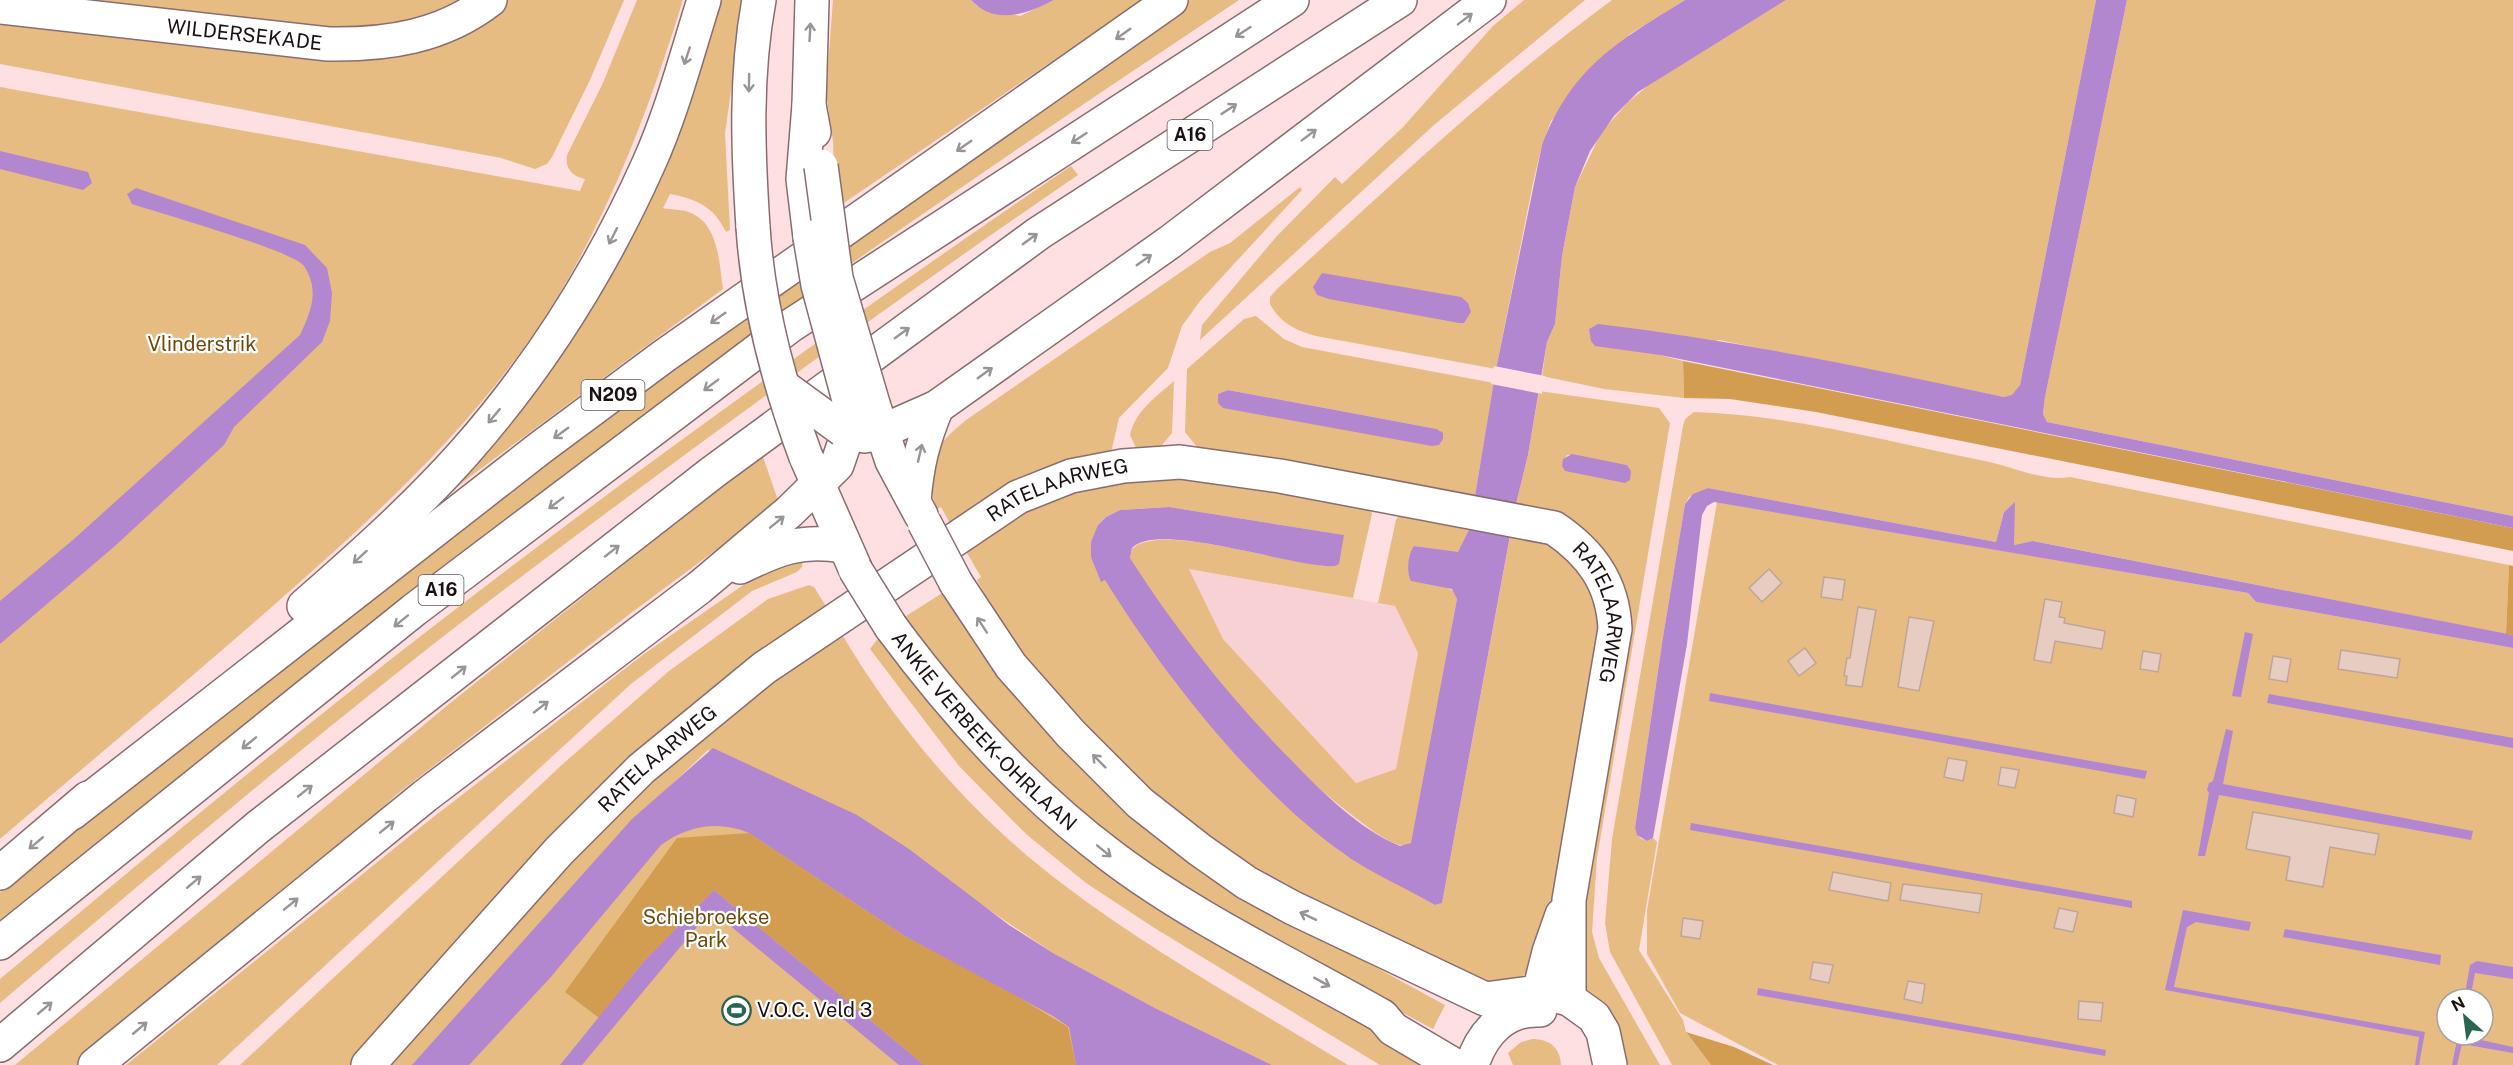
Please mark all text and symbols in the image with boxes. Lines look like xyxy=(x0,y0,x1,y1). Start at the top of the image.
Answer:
one-way arrow xyxy=(1456,12,1472,25)
street label: WILDERSEKADE xyxy=(166,14,323,55)
one-way arrow xyxy=(804,22,815,42)
one-way arrow xyxy=(1235,26,1252,38)
one-way arrow xyxy=(1116,28,1132,40)
one-way arrow xyxy=(680,46,691,65)
one-way arrow xyxy=(743,72,755,92)
one-way arrow xyxy=(1220,103,1237,115)
road number: A16 xyxy=(1168,120,1212,150)
one-way arrow xyxy=(1300,129,1316,142)
one-way arrow xyxy=(1071,132,1088,144)
one-way arrow xyxy=(956,140,972,152)
one-way arrow xyxy=(607,227,619,245)
one-way arrow xyxy=(1022,233,1038,245)
one-way arrow xyxy=(1135,254,1151,267)
one-way arrow xyxy=(711,312,727,324)
one-way arrow xyxy=(893,327,909,339)
park label: Vlinderstrik xyxy=(148,332,256,356)
one-way arrow xyxy=(976,367,992,379)
one-way arrow xyxy=(704,379,720,391)
road number: N209 xyxy=(582,380,644,410)
one-way arrow xyxy=(487,408,501,423)
one-way arrow xyxy=(553,427,569,439)
one-way arrow xyxy=(914,443,926,462)
street label: RATELAARWEG xyxy=(982,453,1130,527)
one-way arrow xyxy=(548,496,564,509)
one-way arrow xyxy=(769,515,785,528)
street label: RATELAARWEG xyxy=(1568,537,1628,685)
one-way arrow xyxy=(604,545,620,558)
one-way arrow xyxy=(352,550,367,564)
road number: A16 xyxy=(418,575,464,605)
one-way arrow xyxy=(393,615,409,628)
one-way arrow xyxy=(976,617,989,634)
street label: ANKIE VERBEEK-OHRLAAN xyxy=(887,627,1082,836)
one-way arrow xyxy=(451,666,467,679)
street label: RATELAARWEG xyxy=(593,700,721,817)
one-way arrow xyxy=(532,701,548,714)
one-way arrow xyxy=(241,737,257,750)
one-way arrow xyxy=(1091,754,1106,769)
one-way arrow xyxy=(296,785,312,798)
one-way arrow xyxy=(378,820,394,833)
one-way arrow xyxy=(29,836,44,850)
one-way arrow xyxy=(1096,844,1112,857)
one-way arrow xyxy=(186,875,201,889)
one-way arrow xyxy=(282,898,298,911)
park label: Schiebroekse Park xyxy=(643,905,769,952)
one-way arrow xyxy=(1300,909,1318,921)
one-way arrow xyxy=(1313,977,1331,988)
north arrow xyxy=(2435,987,2495,1047)
text: N xyxy=(2448,993,2468,1016)
sports icon: V.O.C. Veld 3 xyxy=(720,994,752,1026)
place label: V.O.C. Veld 3 xyxy=(757,998,872,1022)
one-way arrow xyxy=(37,1001,53,1014)
one-way arrow xyxy=(132,1021,147,1035)

